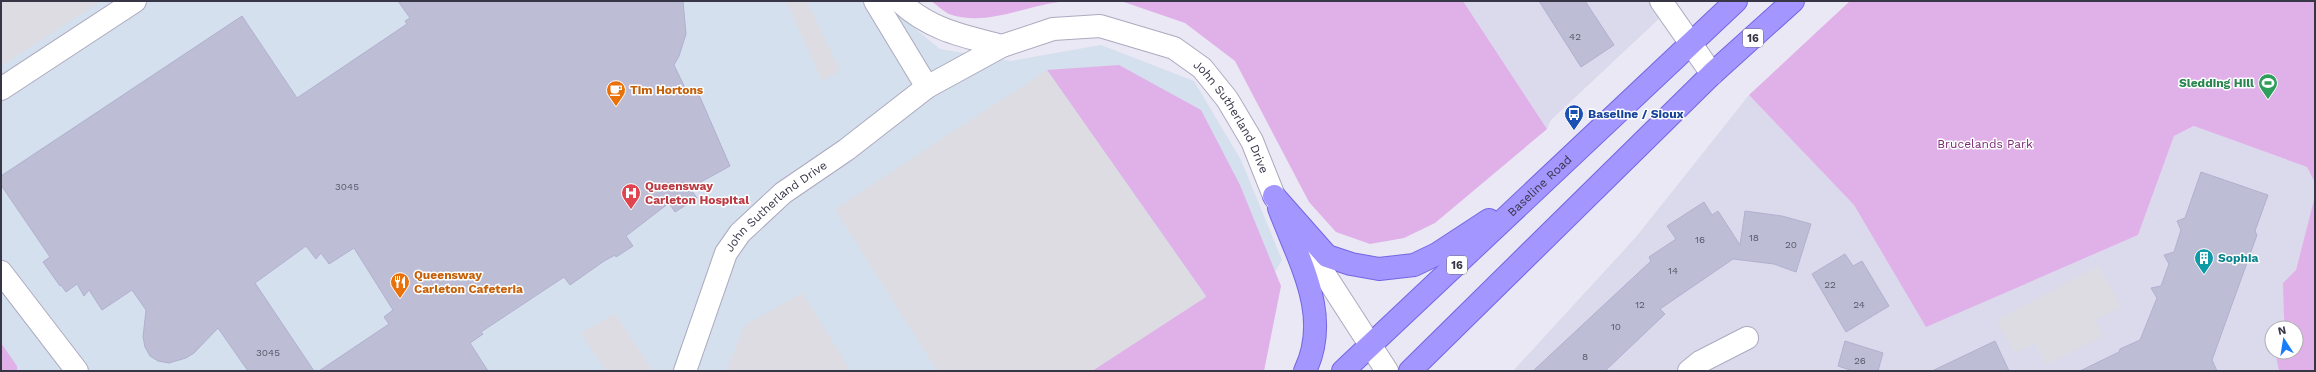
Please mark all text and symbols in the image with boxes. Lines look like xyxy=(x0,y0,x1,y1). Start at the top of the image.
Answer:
road number: 16 xyxy=(1743,29,1763,47)
house number: 42 xyxy=(1569,31,1581,42)
street label: John Sutherland Drive xyxy=(1191,57,1271,175)
sports icon: Sledding Hill xyxy=(2257,72,2279,100)
place label: Sledding Hill xyxy=(2179,76,2254,90)
cafe icon: Tim Hortons xyxy=(605,79,627,107)
place label: Tim Hortons xyxy=(630,83,704,97)
bus stop icon: Baseline / Sioux xyxy=(1563,103,1585,131)
place label: Baseline / Sioux xyxy=(1588,107,1684,121)
park label: Brucelands Park xyxy=(1937,137,2033,151)
street label: Baseline Road xyxy=(1505,153,1574,219)
street label: John Sutherland Drive xyxy=(722,158,830,254)
place label: Queensway Carleton Hospital xyxy=(645,179,749,207)
house number: 3045 xyxy=(335,181,359,192)
hospital icon: Queensway Carleton Hospital xyxy=(620,182,642,210)
house number: 18 xyxy=(1749,232,1759,243)
house number: 16 xyxy=(1695,234,1705,245)
house number: 20 xyxy=(1785,239,1797,250)
building icon: Sophia xyxy=(2193,247,2215,275)
place label: Sophia xyxy=(2218,251,2258,265)
road number: 16 xyxy=(1447,256,1467,274)
house number: 14 xyxy=(1668,265,1678,276)
place label: Queensway Carleton Cafeteria xyxy=(414,268,523,296)
restaurant icon: Queensway Carleton Cafeteria xyxy=(389,271,411,299)
house number: 22 xyxy=(1824,279,1836,290)
house number: 12 xyxy=(1635,299,1645,310)
house number: 24 xyxy=(1853,299,1865,310)
north arrow xyxy=(2264,320,2304,360)
house number: 10 xyxy=(1611,321,1621,332)
text: N xyxy=(2277,324,2287,338)
house number: 3045 xyxy=(256,347,280,358)
house number: 8 xyxy=(1582,351,1588,362)
house number: 26 xyxy=(1854,355,1866,366)

